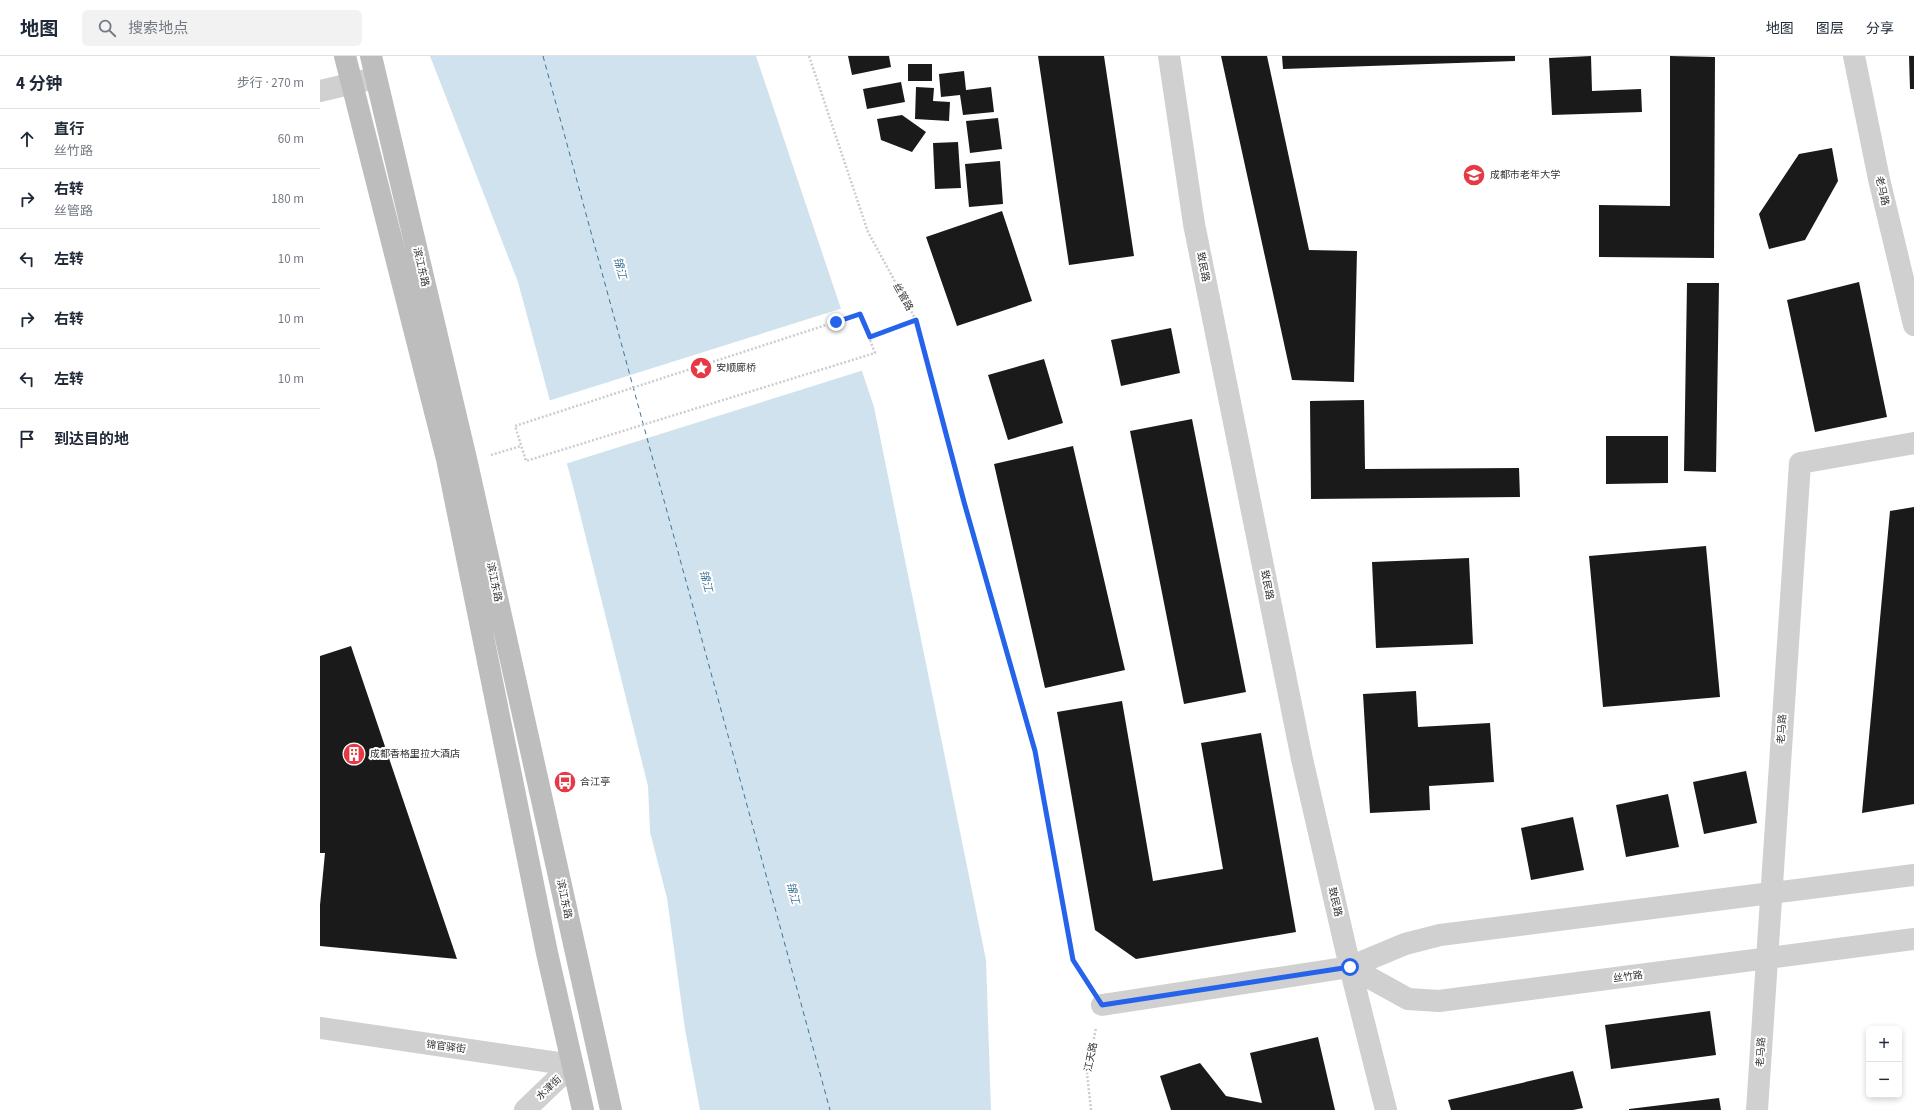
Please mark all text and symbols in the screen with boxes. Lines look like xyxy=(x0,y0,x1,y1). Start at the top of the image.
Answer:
search box xyxy=(82,10,362,46)
text: 地图 xyxy=(20,16,58,43)
icon: search xyxy=(96,17,118,39)
text: 搜索地点 xyxy=(128,18,188,39)
text: 地图 xyxy=(1766,19,1794,39)
text: 图层 xyxy=(1816,19,1844,39)
text: 分享 xyxy=(1866,19,1894,39)
text: 4 分钟 xyxy=(16,72,62,96)
text: 步行 · 270 m xyxy=(237,74,304,92)
text: 直行 xyxy=(54,119,84,140)
icon: ahead xyxy=(16,128,38,150)
text: 60 m xyxy=(278,130,304,148)
text: 丝竹路 xyxy=(54,142,93,160)
school or university icon: 成都市老年大学 xyxy=(1461,162,1487,188)
place label: 成都市老年大学 xyxy=(1490,168,1560,182)
street label: 老马路 xyxy=(1872,175,1892,207)
text: 右转 xyxy=(54,179,84,200)
icon: right xyxy=(16,188,38,210)
text: 180 m xyxy=(271,190,304,208)
text: 丝管路 xyxy=(54,202,93,220)
street label: 滨江东路 xyxy=(410,246,432,288)
icon: left xyxy=(16,248,38,270)
text: 左转 xyxy=(54,249,84,270)
text: 10 m xyxy=(278,250,304,268)
street label: 致民路 xyxy=(1193,251,1213,283)
water label: 锦江 xyxy=(610,255,630,282)
street label: 丝管路 xyxy=(890,280,916,314)
icon: right xyxy=(16,308,38,330)
text: 右转 xyxy=(54,309,84,330)
text: 10 m xyxy=(278,310,304,328)
route end xyxy=(827,313,845,331)
place icon: 安顺廊桥 xyxy=(688,355,714,381)
place label: 安顺廊桥 xyxy=(716,361,756,375)
icon: left xyxy=(16,368,38,390)
text: 左转 xyxy=(54,369,84,390)
text: 10 m xyxy=(278,370,304,388)
icon: arrive xyxy=(16,428,38,450)
text: 到达目的地 xyxy=(54,429,129,450)
street label: 滨江东路 xyxy=(483,561,505,603)
water label: 锦江 xyxy=(696,568,716,595)
street label: 致民路 xyxy=(1257,569,1277,601)
street label: 老马路 xyxy=(1774,714,1790,744)
building icon: 成都香格里拉大酒店 xyxy=(341,741,367,767)
place label: 成都香格里拉大酒店 xyxy=(370,747,460,761)
bus stop icon: 合江亭 xyxy=(552,769,578,795)
place label: 合江亭 xyxy=(580,775,610,789)
street label: 滨江东路 xyxy=(553,878,575,920)
water label: 锦江 xyxy=(783,880,803,907)
street label: 致民路 xyxy=(1325,886,1345,918)
route start xyxy=(1341,958,1359,976)
street label: 丝竹路 xyxy=(1612,968,1644,986)
map controls xyxy=(1866,1026,1902,1098)
button: + xyxy=(1866,1026,1902,1062)
street label: 锦官驿街 xyxy=(425,1037,467,1057)
street label: 老马路 xyxy=(1753,1037,1769,1067)
street label: 江天路 xyxy=(1081,1041,1101,1073)
button: − xyxy=(1866,1062,1902,1098)
street label: 水津街 xyxy=(533,1073,565,1103)

